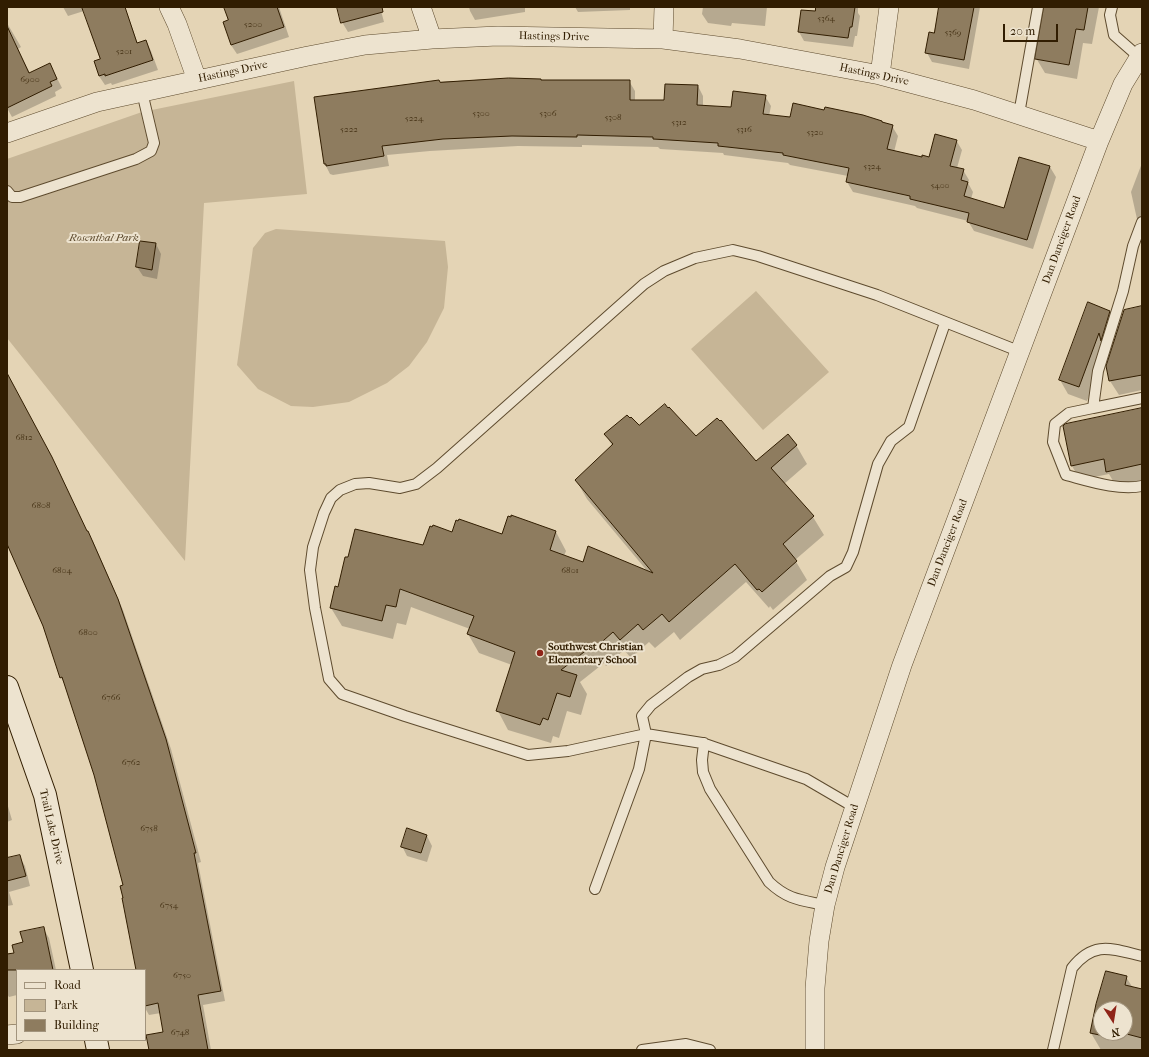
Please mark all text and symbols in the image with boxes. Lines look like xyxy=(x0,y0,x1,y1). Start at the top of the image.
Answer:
house number: 5364 xyxy=(817,14,835,24)
scale bar xyxy=(1005,16,1060,42)
house number: 5200 xyxy=(244,20,262,30)
text: 20 m xyxy=(1010,24,1035,38)
house number: 5369 xyxy=(944,28,962,38)
street label: Hastings Drive xyxy=(519,30,589,44)
house number: 5201 xyxy=(116,47,132,57)
street label: Hastings Drive xyxy=(197,58,269,86)
street label: Hastings Drive xyxy=(838,61,910,89)
house number: 6900 xyxy=(20,75,40,85)
house number: 5300 xyxy=(472,109,490,119)
house number: 5306 xyxy=(539,109,557,119)
house number: 5308 xyxy=(604,113,622,123)
house number: 5224 xyxy=(405,114,423,124)
house number: 5312 xyxy=(671,118,687,128)
house number: 5222 xyxy=(340,125,358,135)
house number: 5316 xyxy=(736,125,752,135)
house number: 5320 xyxy=(806,128,824,138)
house number: 5324 xyxy=(863,162,881,172)
house number: 5400 xyxy=(930,181,950,191)
street label: Dan Danciger Road xyxy=(1040,194,1084,286)
park label: Rosenthal Park xyxy=(69,231,139,245)
house number: 6812 xyxy=(15,433,33,443)
street label: Dan Danciger Road xyxy=(925,497,971,589)
house number: 6808 xyxy=(32,501,50,511)
house number: 6804 xyxy=(52,566,72,576)
house number: 6801 xyxy=(561,566,579,576)
house number: 6800 xyxy=(78,628,98,638)
place label: Southwest Christian Elementary School xyxy=(548,640,643,666)
marker: Southwest Christian Elementary School xyxy=(535,648,545,658)
house number: 6766 xyxy=(102,693,120,703)
house number: 6762 xyxy=(122,758,140,768)
street label: Trail Lake Drive xyxy=(36,788,66,866)
street label: Dan Danciger Road xyxy=(822,803,862,895)
house number: 6758 xyxy=(140,824,158,834)
house number: 6754 xyxy=(160,901,178,911)
legend xyxy=(16,969,146,1041)
house number: 6750 xyxy=(173,971,191,981)
text: Road xyxy=(54,978,81,992)
text: Park xyxy=(54,998,78,1012)
north arrow xyxy=(1093,1001,1133,1041)
text: Building xyxy=(54,1018,99,1032)
text: N xyxy=(1110,1025,1121,1039)
house number: 6748 xyxy=(171,1028,189,1038)

